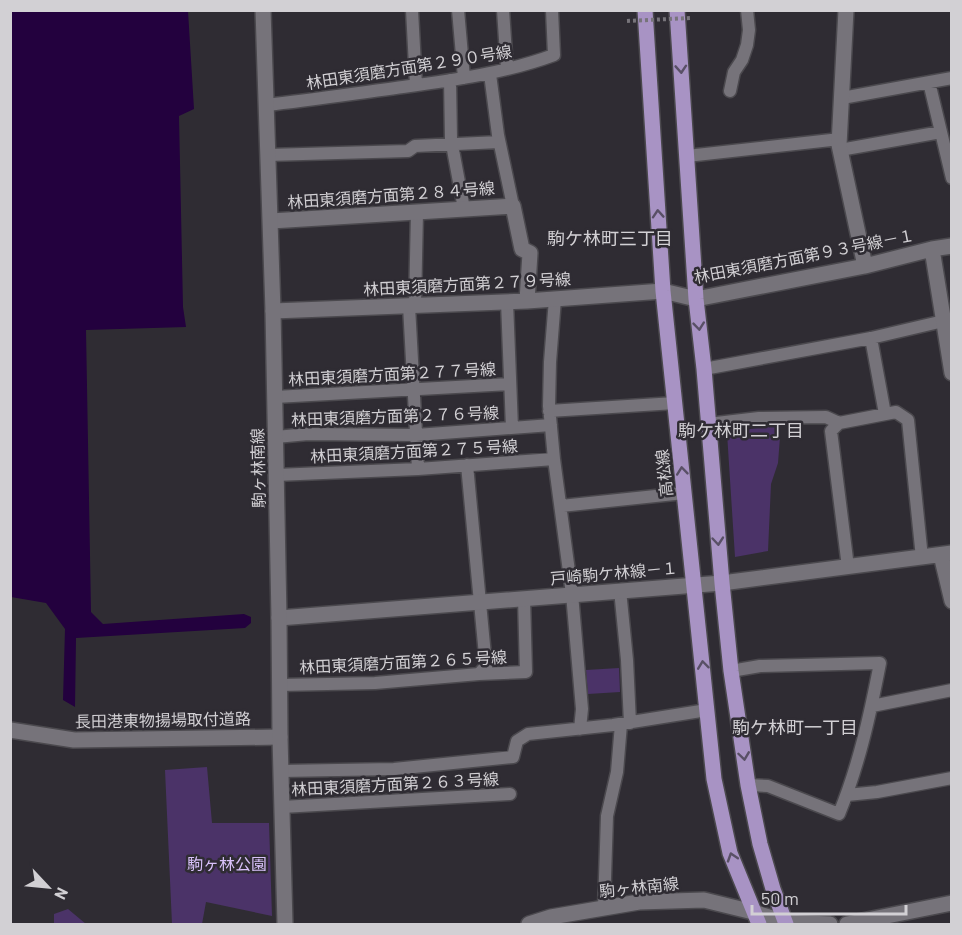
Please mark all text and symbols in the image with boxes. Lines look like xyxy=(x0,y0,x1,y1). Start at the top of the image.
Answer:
street label: 林田東須磨方面第２９０号線 xyxy=(305,41,513,92)
one-way arrow xyxy=(674,64,687,73)
street label: 林田東須磨方面第２８４号線 xyxy=(287,178,495,211)
one-way arrow xyxy=(651,210,664,219)
street label: 林田東須磨方面第９３号線－１ xyxy=(692,225,916,286)
district label: 駒ケ林町三丁目 xyxy=(547,227,673,249)
street label: 林田東須磨方面第２７９号線 xyxy=(363,269,571,298)
one-way arrow xyxy=(692,322,705,331)
street label: 林田東須磨方面第２７７号線 xyxy=(288,359,496,388)
street label: 林田東須磨方面第２７６号線 xyxy=(291,402,499,429)
district label: 駒ケ林町二丁目 xyxy=(678,419,804,441)
street label: 駒ヶ林南線 xyxy=(247,428,268,508)
street label: 林田東須磨方面第２７５号線 xyxy=(310,436,518,465)
street label: 高松線 xyxy=(652,448,675,498)
one-way arrow xyxy=(676,466,689,475)
one-way arrow xyxy=(711,537,724,546)
street label: 戸崎駒ケ林線－１ xyxy=(549,557,679,588)
street label: 林田東須磨方面第２６５号線 xyxy=(299,647,507,676)
one-way arrow xyxy=(697,660,710,669)
street label: 長田港東物揚場取付道路 xyxy=(75,708,251,731)
district label: 駒ケ林町一丁目 xyxy=(732,716,858,738)
one-way arrow xyxy=(737,750,750,760)
street label: 林田東須磨方面第２６３号線 xyxy=(291,769,499,798)
one-way arrow xyxy=(727,852,740,863)
park label: 駒ヶ林公園 xyxy=(187,854,267,873)
north arrow xyxy=(18,857,78,917)
street label: 駒ヶ林南線 xyxy=(598,873,680,900)
scale bar xyxy=(752,878,906,916)
text: N xyxy=(51,885,73,903)
text: 50 m xyxy=(761,887,799,909)

